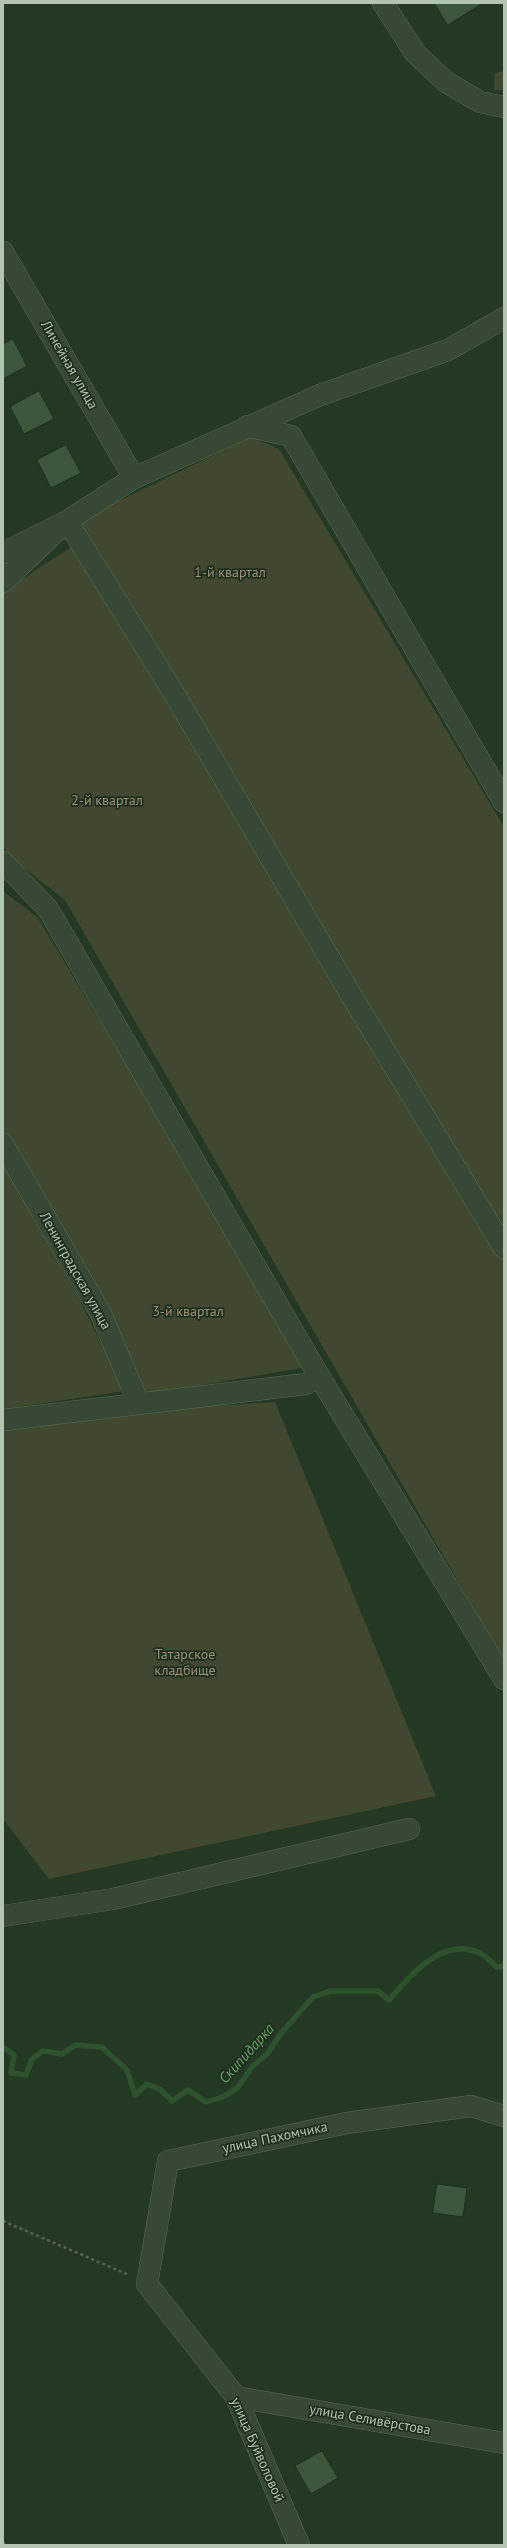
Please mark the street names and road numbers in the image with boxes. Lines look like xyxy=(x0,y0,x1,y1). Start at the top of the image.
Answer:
street label: Линейная улица xyxy=(37,318,101,412)
street label: Ленинградская улица xyxy=(36,1209,114,1333)
street label: улица Пахомчика xyxy=(221,2119,329,2157)
street label: улица Буйволовой xyxy=(226,2395,288,2505)
street label: улица Селивёрстова xyxy=(308,2401,432,2439)

